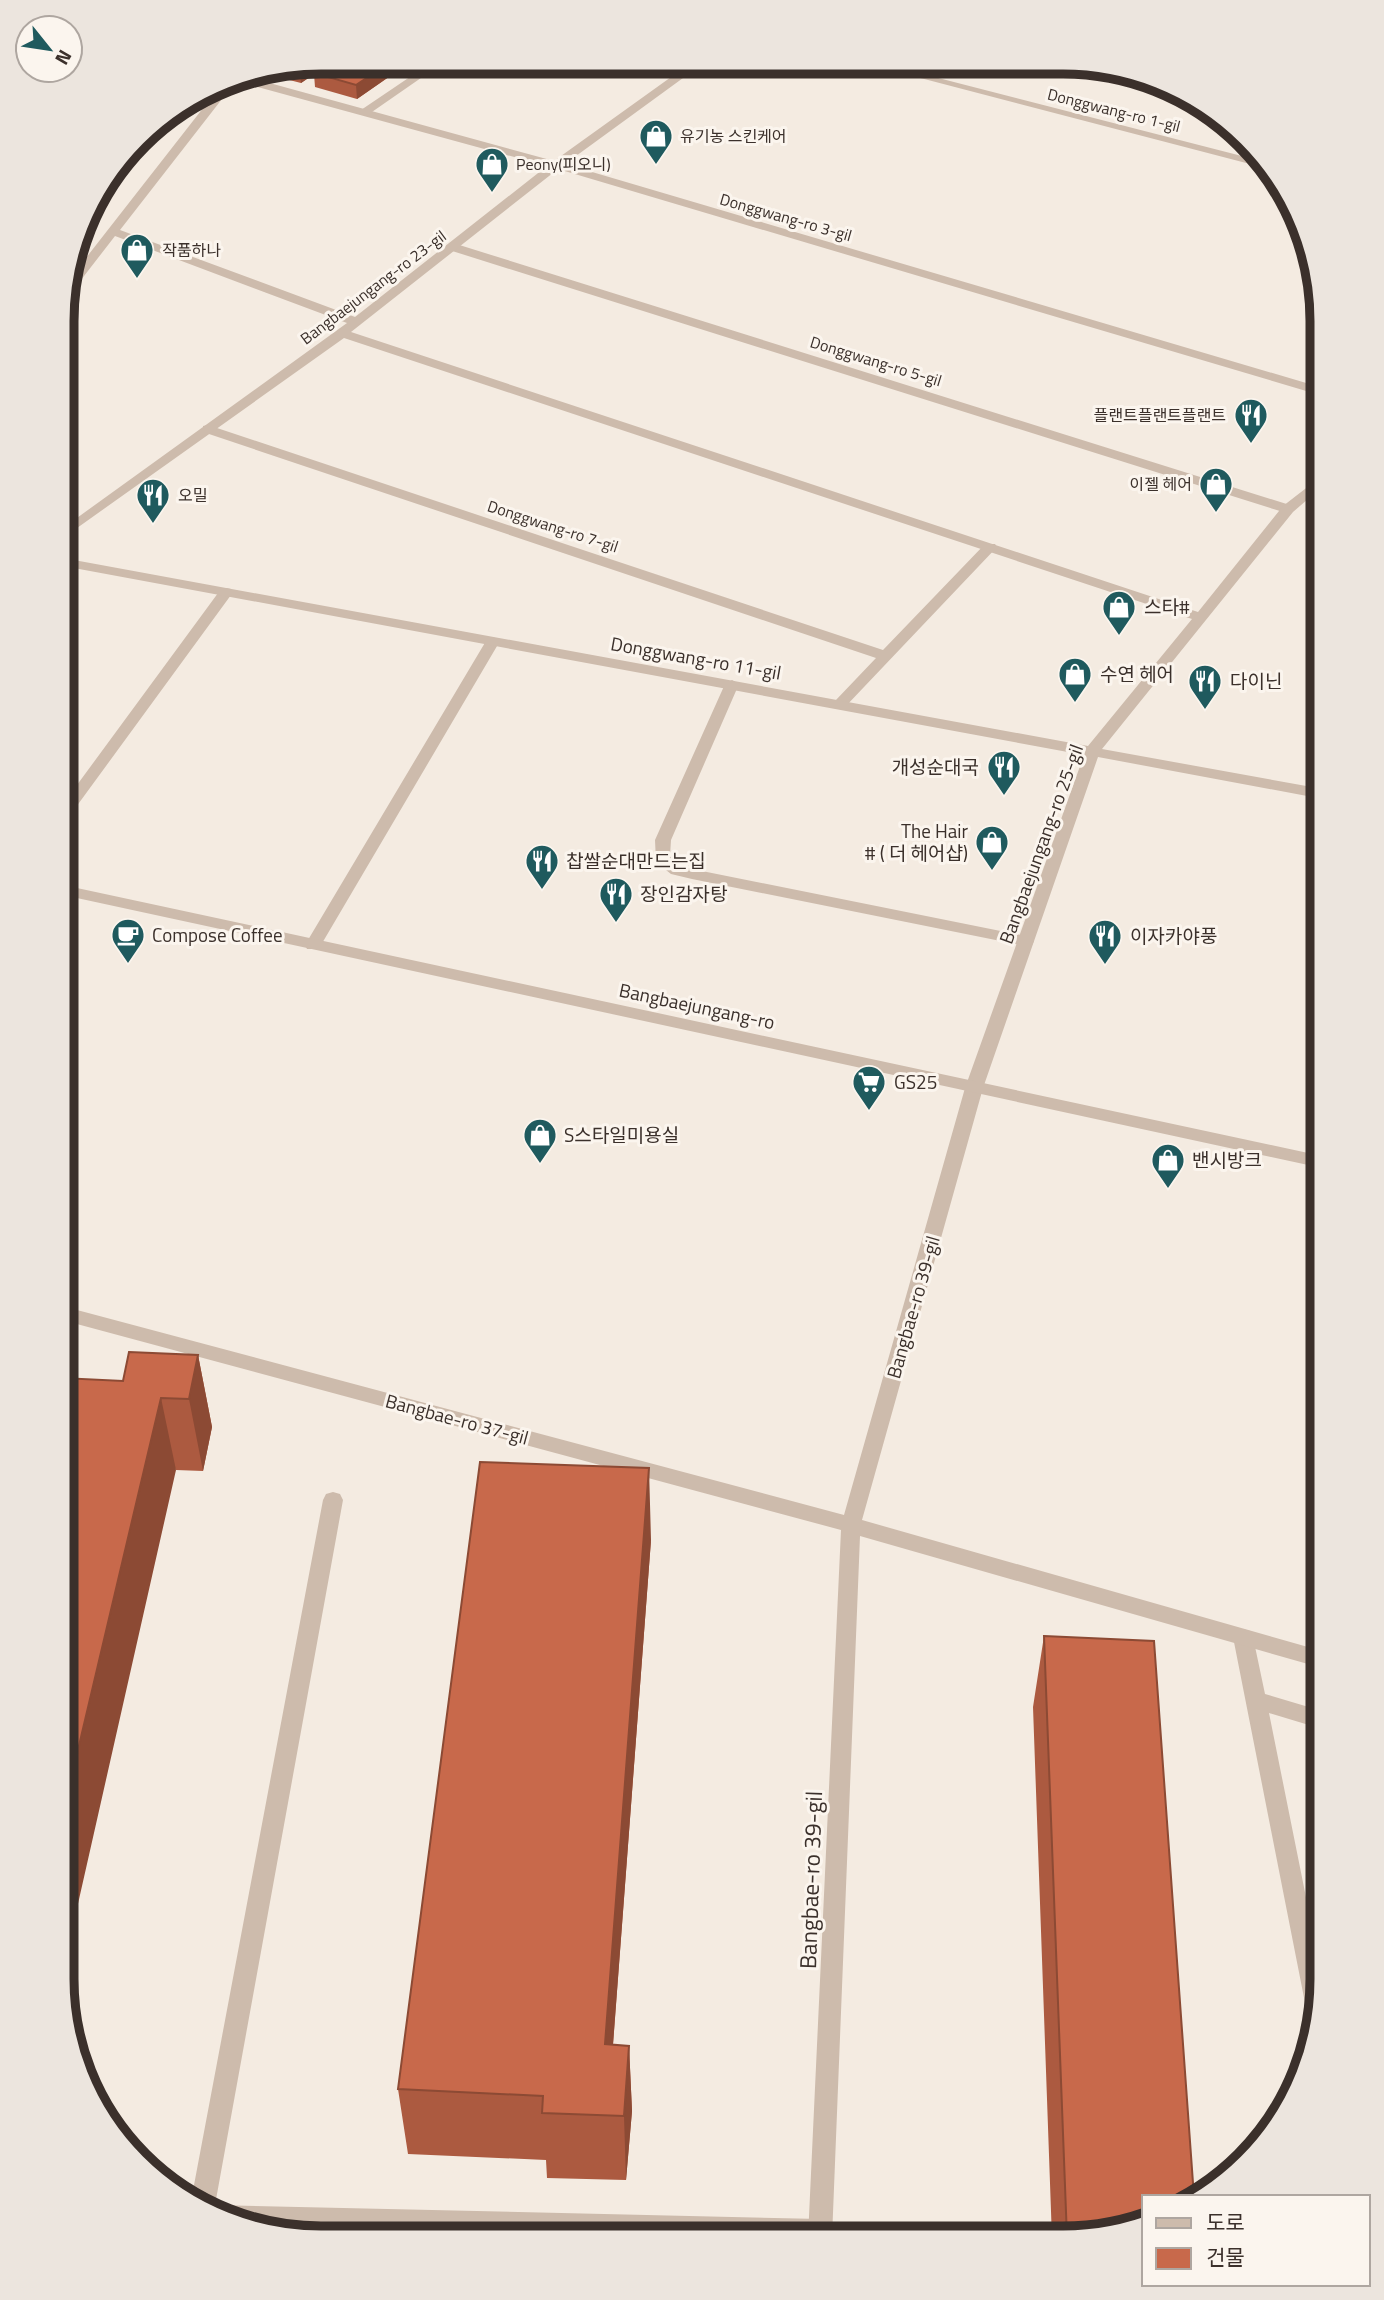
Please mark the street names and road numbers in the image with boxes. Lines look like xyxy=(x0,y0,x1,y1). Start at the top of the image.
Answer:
street label: Donggwang-ro 1-gil xyxy=(1045,82,1183,138)
street label: Donggwang-ro 3-gil xyxy=(717,187,855,247)
street label: Bangbaejungang-ro 23-gil xyxy=(295,224,451,350)
street label: Donggwang-ro 5-gil xyxy=(807,330,945,392)
street label: Donggwang-ro 7-gil xyxy=(484,494,622,558)
street label: Donggwang-ro 11-gil xyxy=(609,628,784,687)
street label: Bangbaejungang-ro 25-gil xyxy=(991,740,1090,948)
street label: Bangbaejungang-ro xyxy=(617,975,778,1036)
street label: Bangbae-ro 39-gil xyxy=(878,1232,947,1382)
street label: Bangbae-ro 37-gil xyxy=(382,1385,532,1452)
street label: Bangbae-ro 39-gil xyxy=(790,1790,831,1970)

